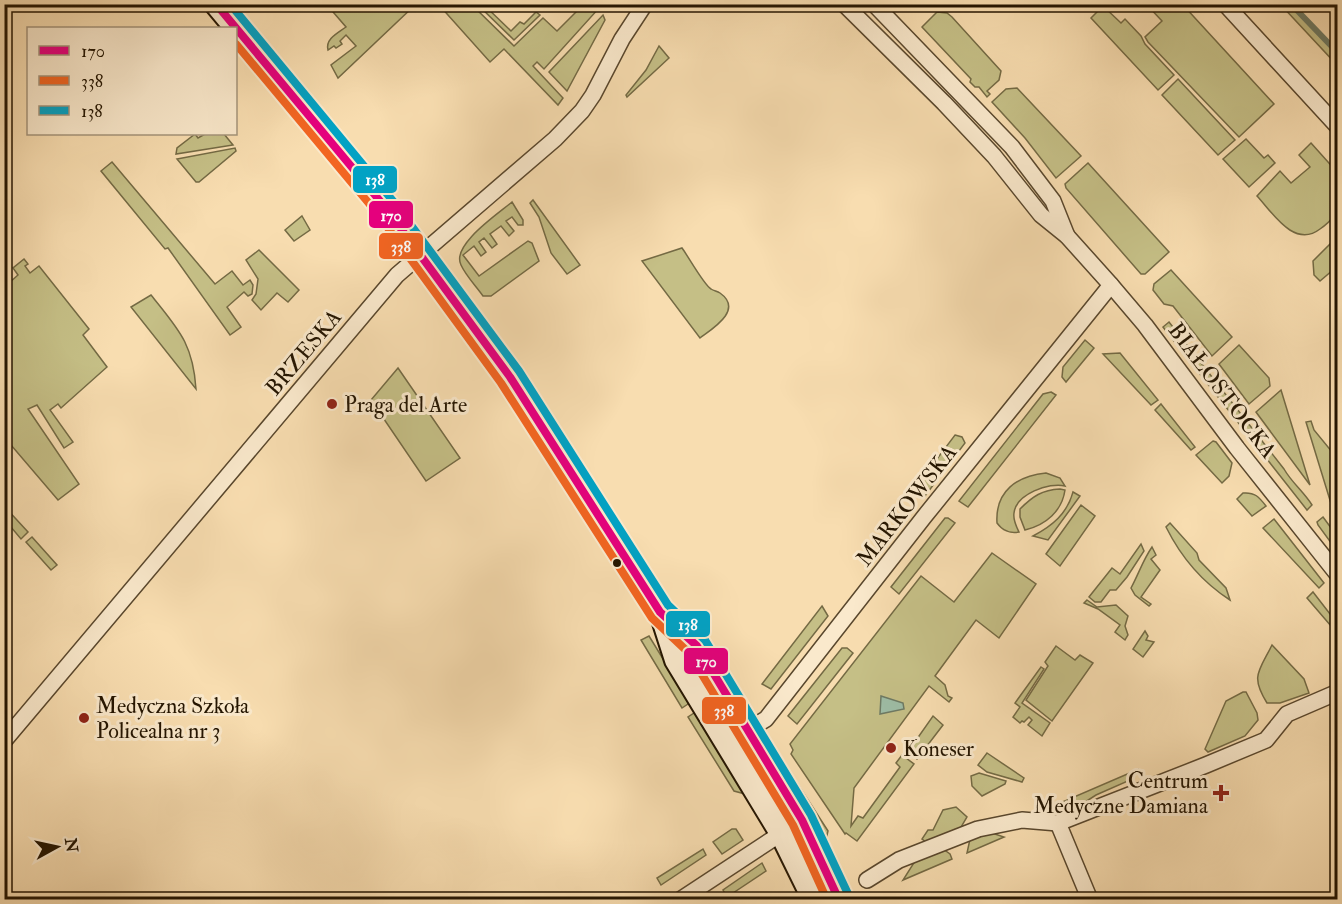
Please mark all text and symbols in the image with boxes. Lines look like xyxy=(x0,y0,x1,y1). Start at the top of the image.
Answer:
legend xyxy=(27,27,237,135)
text: 170 xyxy=(81,40,105,63)
text: 338 xyxy=(81,70,103,93)
text: 138 xyxy=(81,100,103,123)
line badge: 138 xyxy=(352,165,398,194)
text: 138 xyxy=(365,170,385,190)
line badge: 170 xyxy=(368,200,414,229)
text: 170 xyxy=(380,206,402,226)
line badge: 338 xyxy=(378,232,424,260)
text: 338 xyxy=(391,237,411,257)
street label: BRZESKA xyxy=(260,304,348,401)
street label: BIAŁOSTOCKA xyxy=(1162,317,1282,464)
place label: Praga del Arte xyxy=(344,391,467,419)
marker: Praga del Arte xyxy=(325,397,339,411)
street label: MARKOWSKA xyxy=(851,439,963,572)
unlabelled marker xyxy=(611,557,623,569)
line badge: 138 xyxy=(665,610,711,638)
text: 138 xyxy=(678,615,698,635)
line badge: 170 xyxy=(683,647,729,675)
text: 170 xyxy=(695,652,717,672)
place label: Medyczna Szkoła Policealna nr 3 xyxy=(96,692,250,745)
line badge: 338 xyxy=(701,696,747,725)
text: 338 xyxy=(714,701,734,721)
marker: Medyczna Szkoła Policealna nr 3 xyxy=(77,711,91,725)
place label: Koneser xyxy=(903,735,975,763)
marker: Koneser xyxy=(884,741,898,755)
place label: Centrum Medyczne Damiana xyxy=(1034,767,1209,820)
marker: Centrum Medyczne Damiana xyxy=(1212,784,1230,802)
north arrow xyxy=(27,817,87,877)
text: N xyxy=(60,836,82,854)

